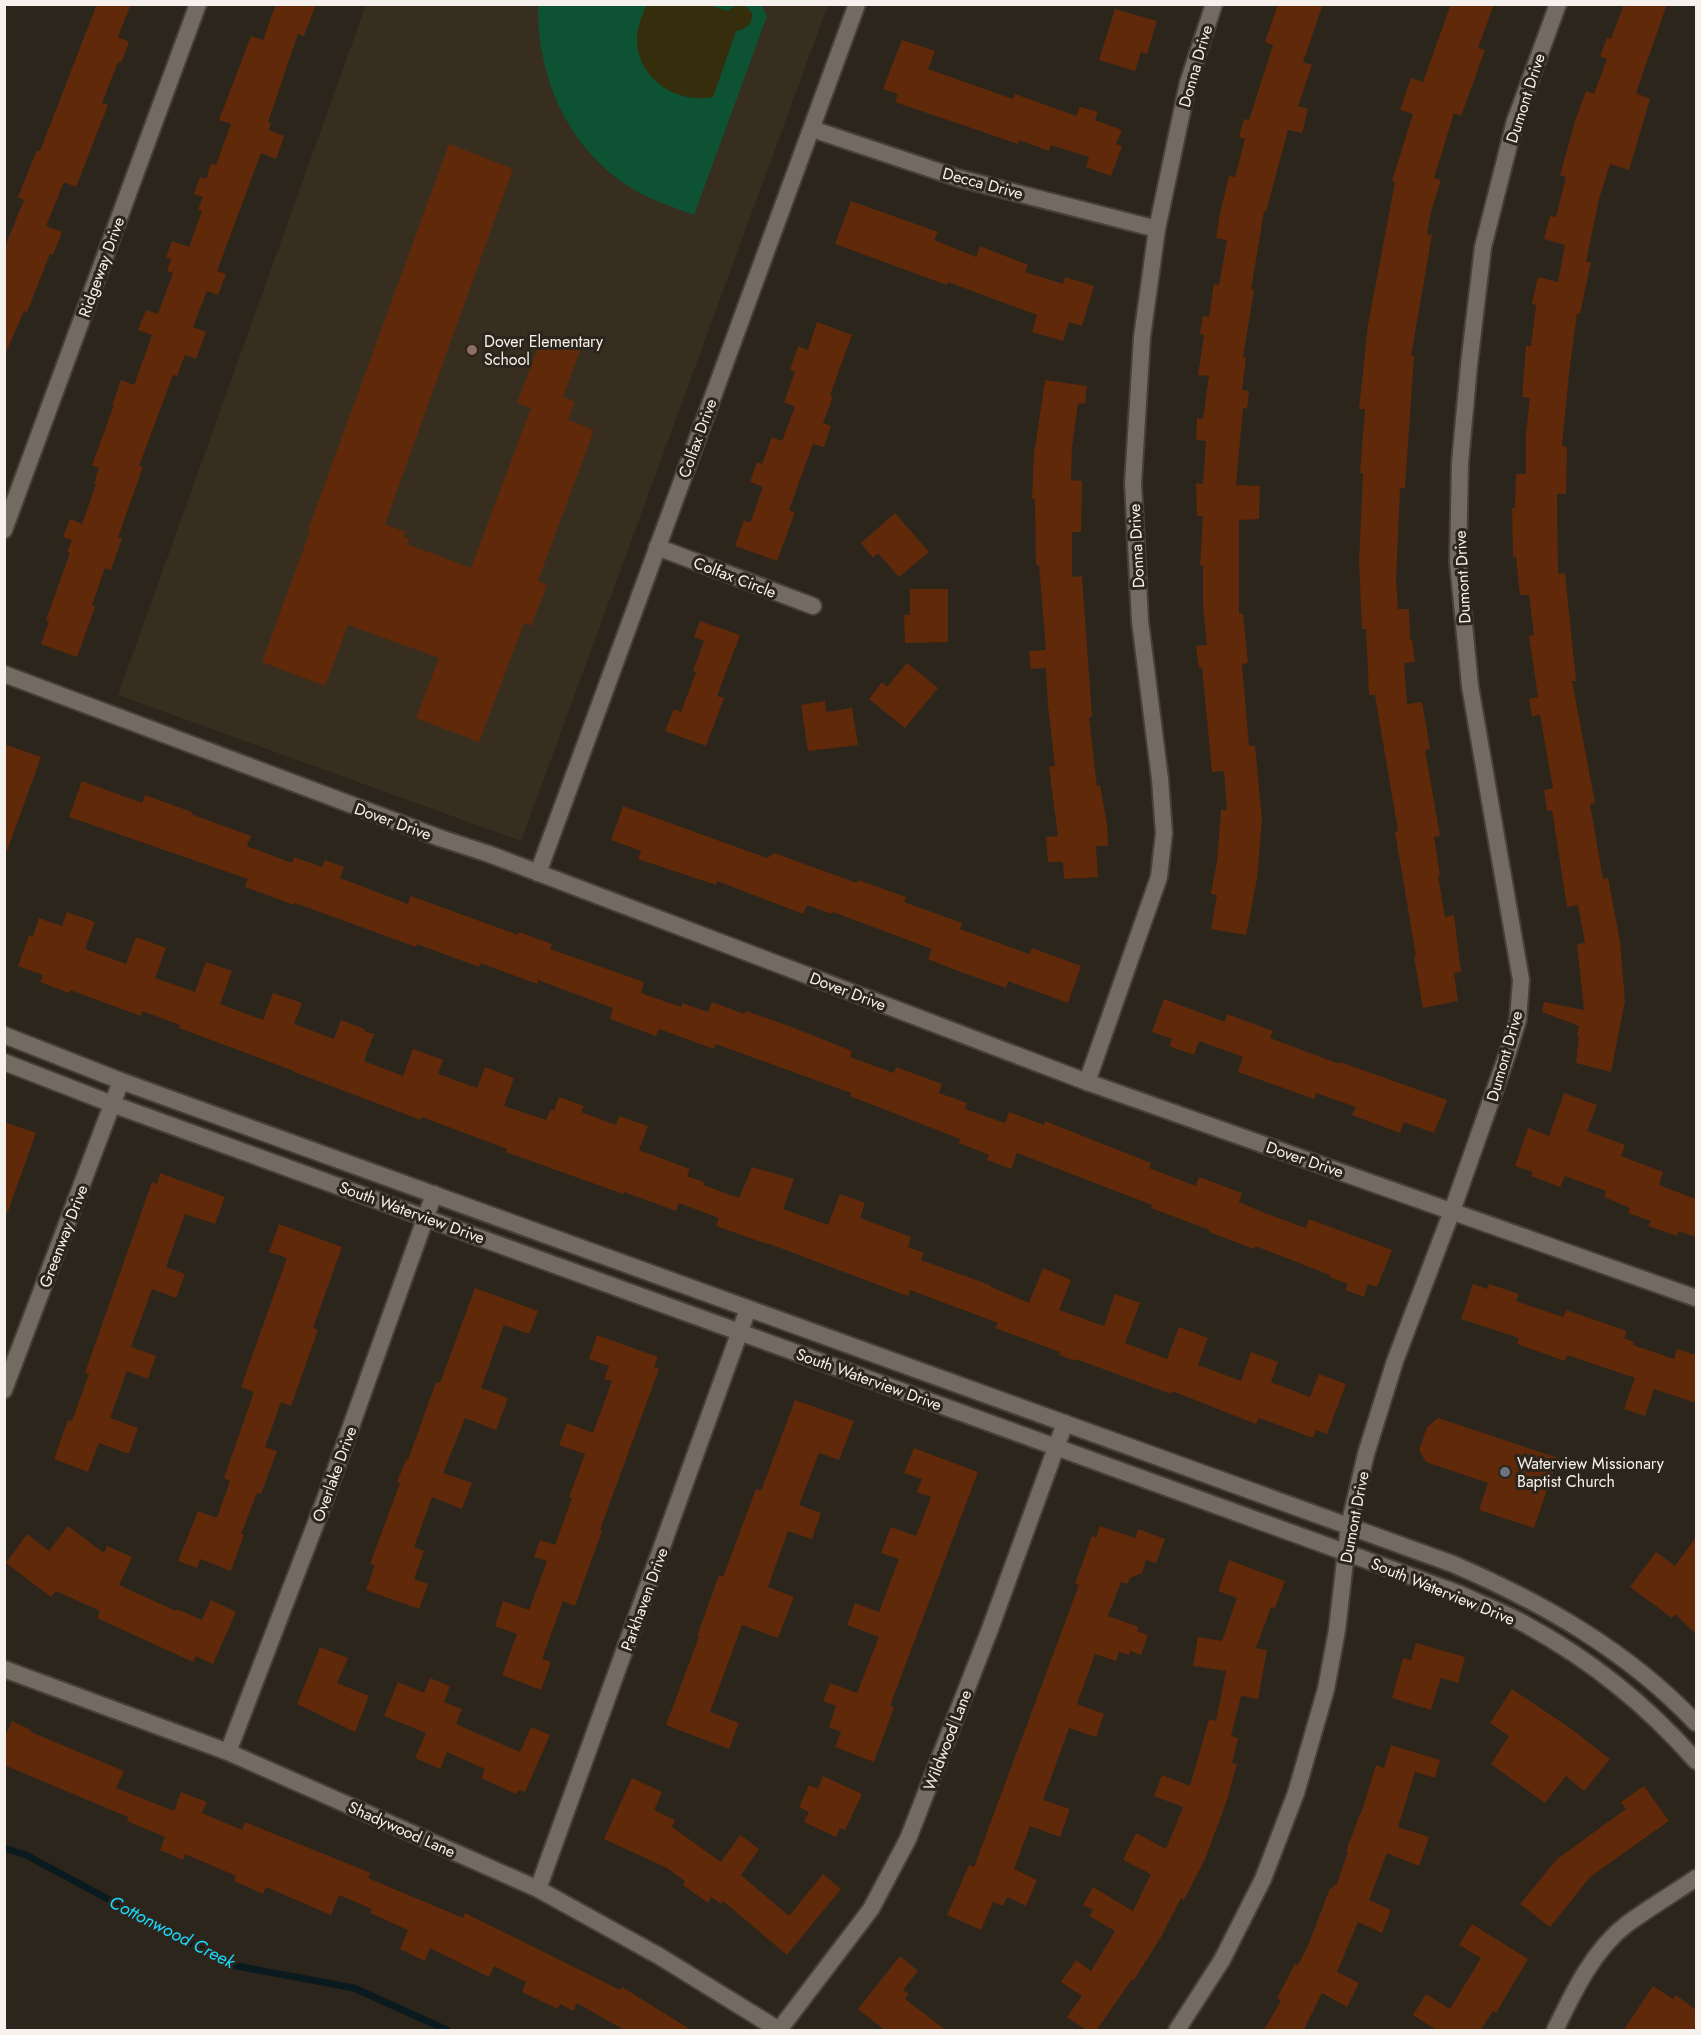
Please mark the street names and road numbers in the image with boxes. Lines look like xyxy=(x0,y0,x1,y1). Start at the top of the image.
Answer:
street label: Donna Drive xyxy=(1173,22,1218,110)
street label: Dumont Drive xyxy=(1500,50,1551,146)
street label: Decca Drive xyxy=(940,162,1026,205)
street label: Ridgeway Drive xyxy=(73,214,130,321)
street label: Colfax Drive xyxy=(673,395,722,481)
street label: Donna Drive xyxy=(1123,503,1150,589)
street label: Dumont Drive xyxy=(1449,530,1476,624)
street label: Colfax Circle xyxy=(690,551,780,604)
street label: Dover Drive xyxy=(351,797,434,846)
street label: Dover Drive xyxy=(806,966,889,1017)
street label: Dumont Drive xyxy=(1481,1008,1528,1104)
street label: Dover Drive xyxy=(1263,1136,1347,1183)
street label: South Waterview Drive xyxy=(336,1175,488,1250)
street label: Greenway Drive xyxy=(33,1181,94,1291)
street label: South Waterview Drive xyxy=(793,1342,945,1417)
street label: Overlake Drive xyxy=(307,1423,362,1525)
street label: Dumont Drive xyxy=(1334,1469,1375,1565)
street label: Parkhaven Drive xyxy=(615,1544,674,1654)
street label: South Waterview Drive xyxy=(1367,1552,1518,1631)
street label: Wildwood Lane xyxy=(918,1686,977,1794)
street label: Shadywood Lane xyxy=(345,1796,459,1863)

